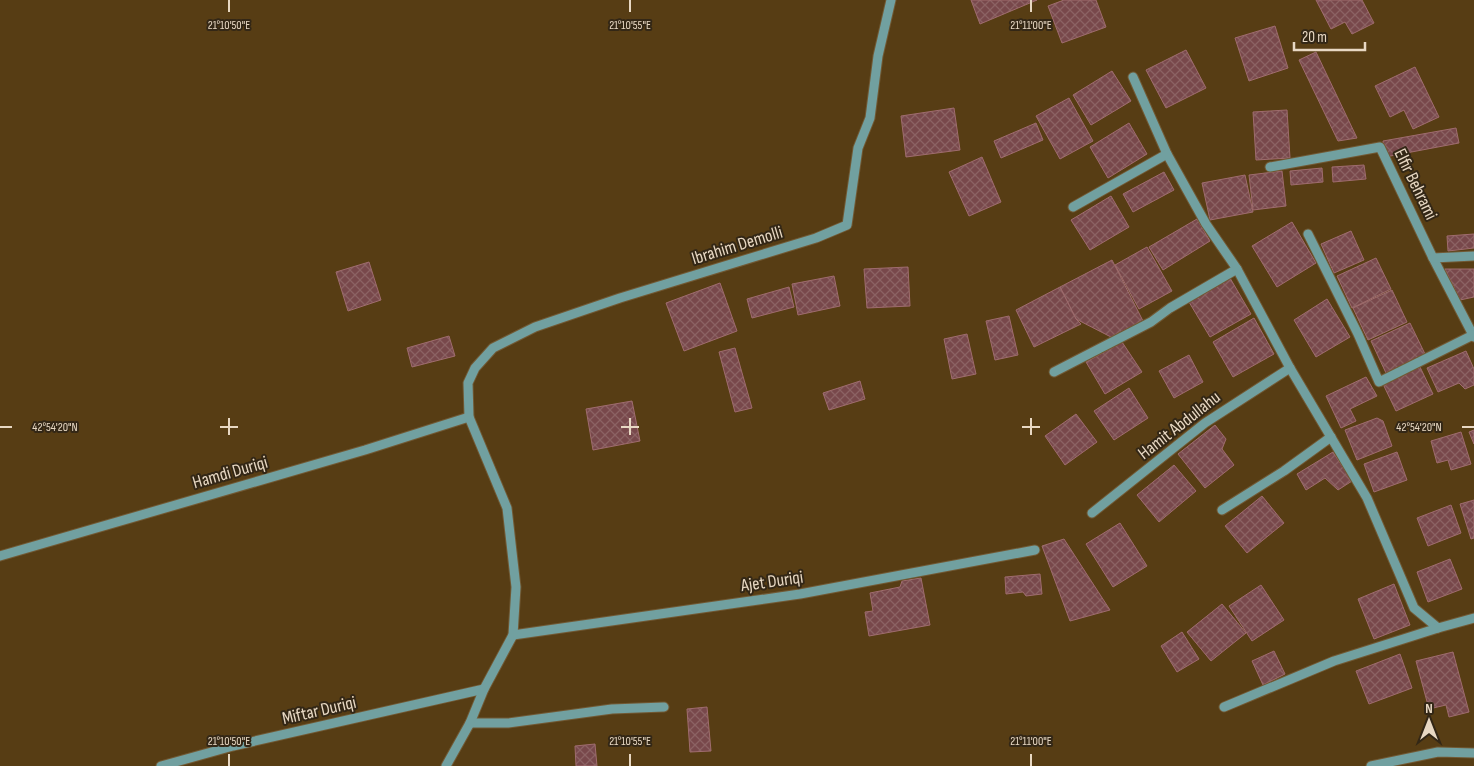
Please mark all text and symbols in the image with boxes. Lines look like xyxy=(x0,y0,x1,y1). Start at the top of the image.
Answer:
text: 21°10'50"E xyxy=(208,18,250,33)
text: 21°10'55"E xyxy=(609,18,651,33)
text: 21°11'00"E xyxy=(1010,18,1052,33)
scale bar xyxy=(1294,20,1365,52)
text: 20 m xyxy=(1302,28,1327,47)
street label: Elfir Behrami xyxy=(1389,145,1442,223)
street label: Ibrahim Demolli xyxy=(689,222,785,269)
street label: Hamit Abdullahu xyxy=(1134,387,1225,464)
text: 42°54'20"N xyxy=(32,420,78,435)
text: 42°54'20"N xyxy=(1396,420,1442,435)
street label: Hamdi Duriqi xyxy=(190,452,270,493)
street label: Ajet Duriqi xyxy=(739,567,805,596)
street label: Miftar Duriqi xyxy=(280,692,358,729)
north arrow xyxy=(1404,696,1454,746)
text: N xyxy=(1425,700,1433,717)
text: 21°10'50"E xyxy=(208,734,250,749)
text: 21°10'55"E xyxy=(609,734,651,749)
text: 21°11'00"E xyxy=(1010,734,1052,749)

